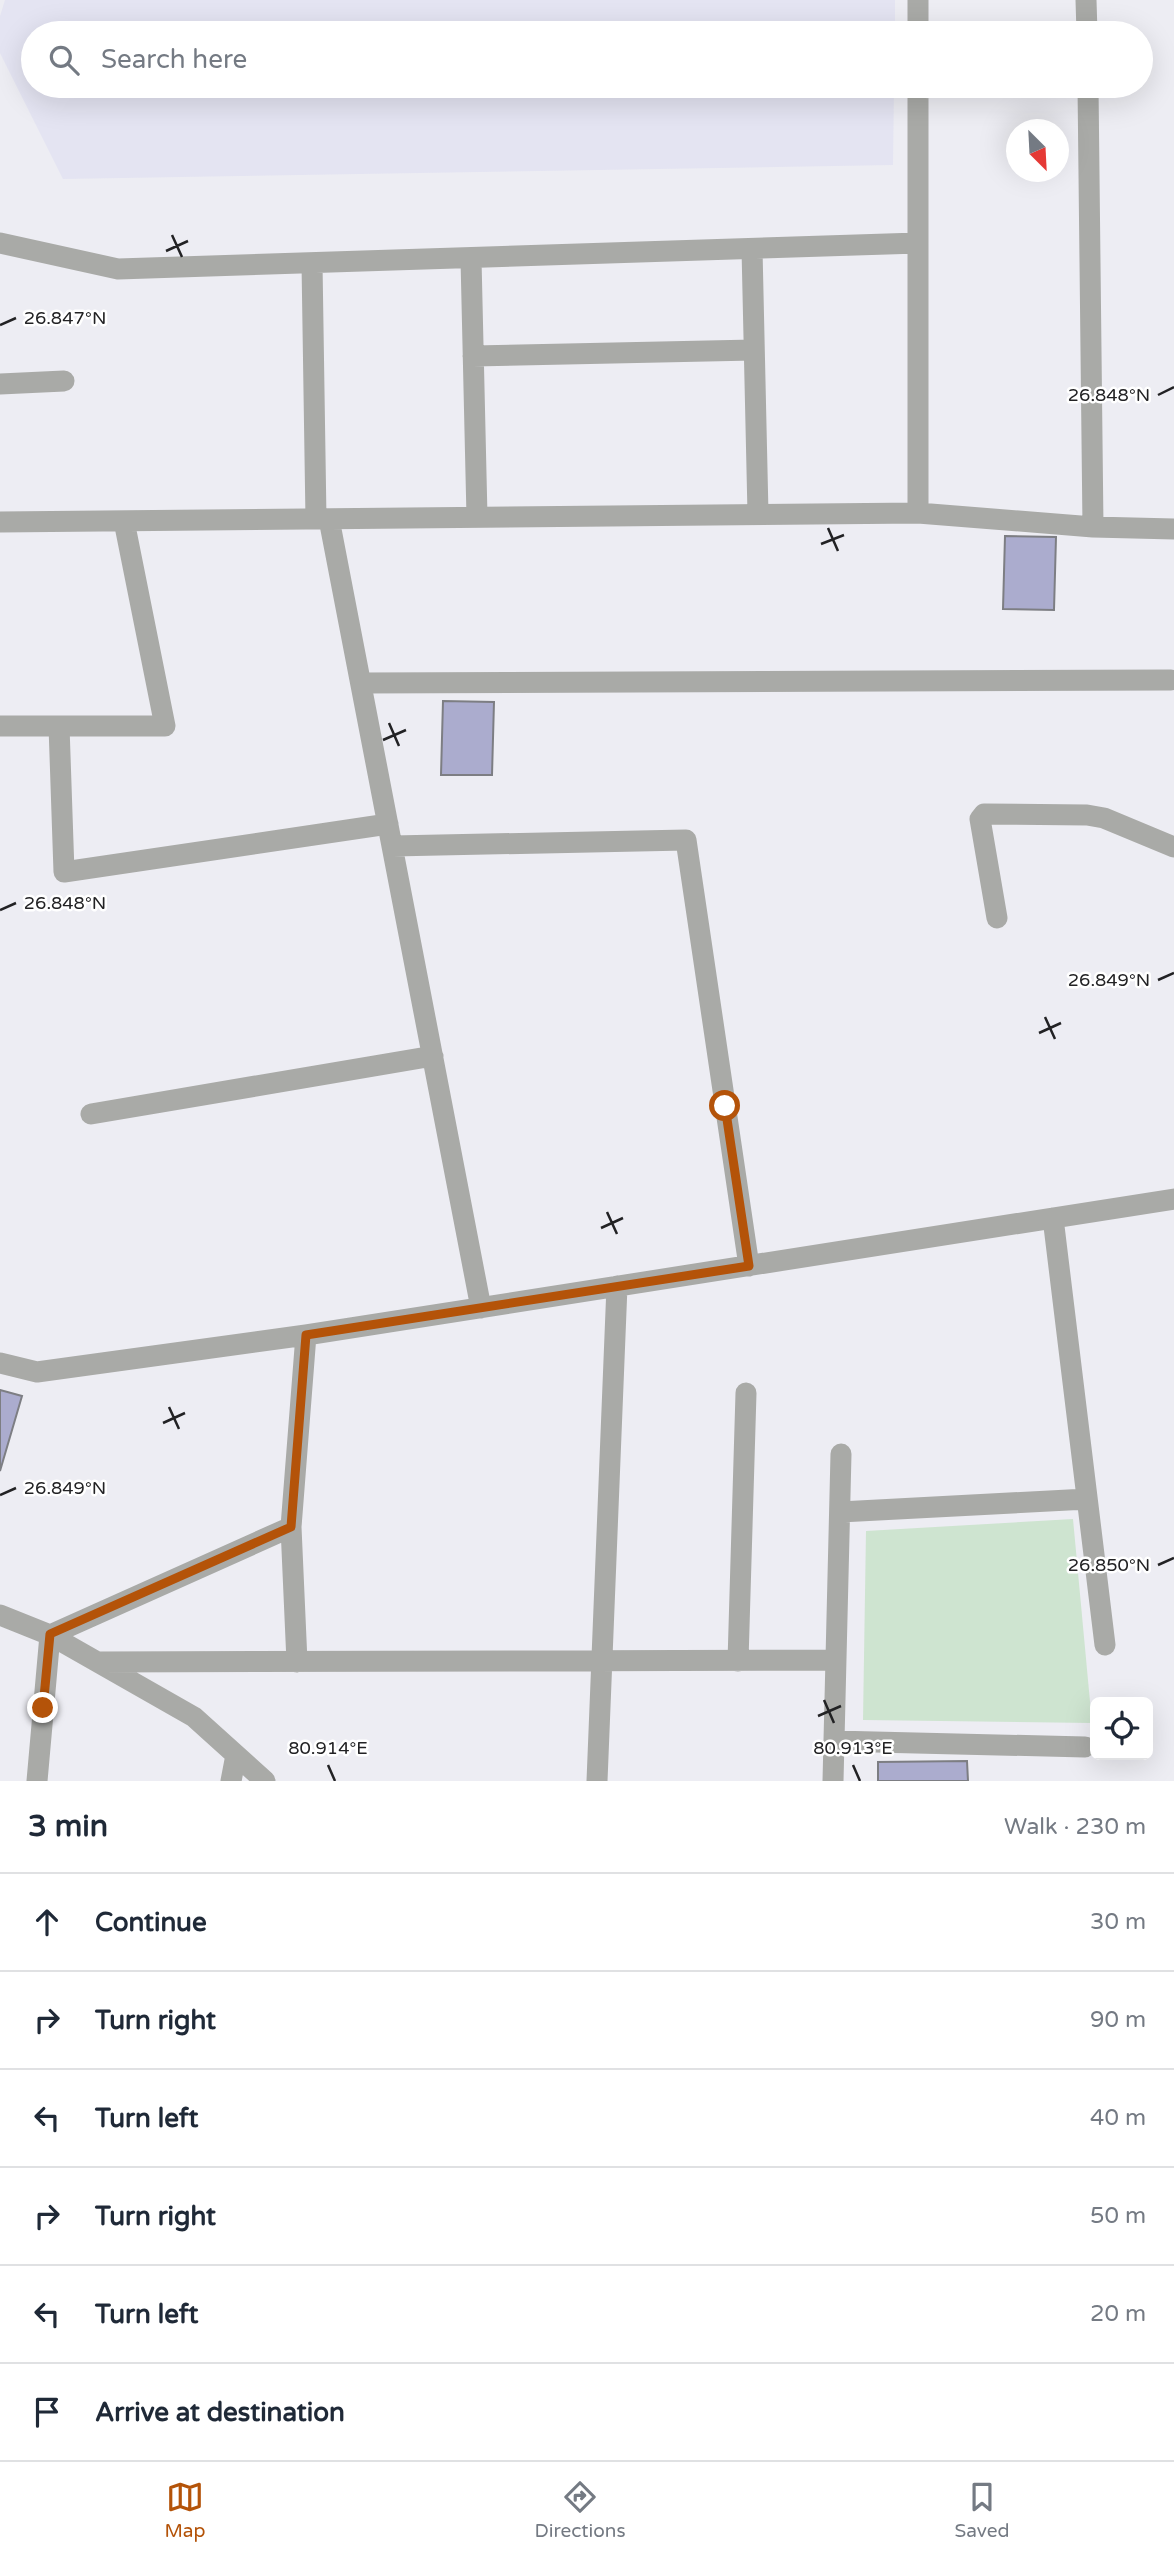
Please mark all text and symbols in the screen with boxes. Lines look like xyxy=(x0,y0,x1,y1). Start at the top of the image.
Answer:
search box xyxy=(21,21,1153,98)
icon: search xyxy=(45,41,83,79)
text: Search here xyxy=(101,44,247,75)
north arrow xyxy=(1006,119,1069,182)
text: 26.847°N xyxy=(24,307,106,329)
text: 26.848°N xyxy=(1068,384,1150,406)
text: 26.848°N xyxy=(24,892,106,914)
text: 26.849°N xyxy=(1068,969,1150,991)
route start xyxy=(709,1090,740,1121)
text: 26.849°N xyxy=(24,1477,106,1499)
text: 26.850°N xyxy=(1068,1554,1150,1576)
route end xyxy=(27,1692,58,1723)
map controls xyxy=(1090,1697,1153,1760)
button: locate xyxy=(1090,1697,1153,1760)
text: 80.914°E xyxy=(288,1737,368,1759)
text: 80.913°E xyxy=(813,1737,893,1759)
text: 3 min xyxy=(28,1808,108,1845)
text: Walk · 230 m xyxy=(1004,1813,1146,1841)
icon: ahead xyxy=(28,1903,66,1941)
text: Continue xyxy=(95,1907,207,1938)
text: 30 m xyxy=(1090,1908,1146,1936)
icon: right xyxy=(28,2001,66,2039)
text: Turn right xyxy=(95,2005,216,2036)
text: 90 m xyxy=(1090,2006,1146,2034)
icon: left xyxy=(28,2099,66,2137)
text: Turn left xyxy=(95,2103,198,2134)
text: 40 m xyxy=(1090,2104,1146,2132)
icon: right xyxy=(28,2197,66,2235)
text: Turn right xyxy=(95,2201,216,2232)
text: 50 m xyxy=(1090,2202,1146,2230)
icon: left xyxy=(28,2295,66,2333)
text: Turn left xyxy=(95,2299,198,2330)
text: 20 m xyxy=(1090,2300,1146,2328)
icon: arrive xyxy=(28,2393,66,2431)
text: Arrive at destination xyxy=(95,2397,345,2428)
tab: Map xyxy=(165,2478,206,2542)
tab: Directions xyxy=(535,2478,626,2542)
tab: Saved xyxy=(955,2478,1009,2542)

